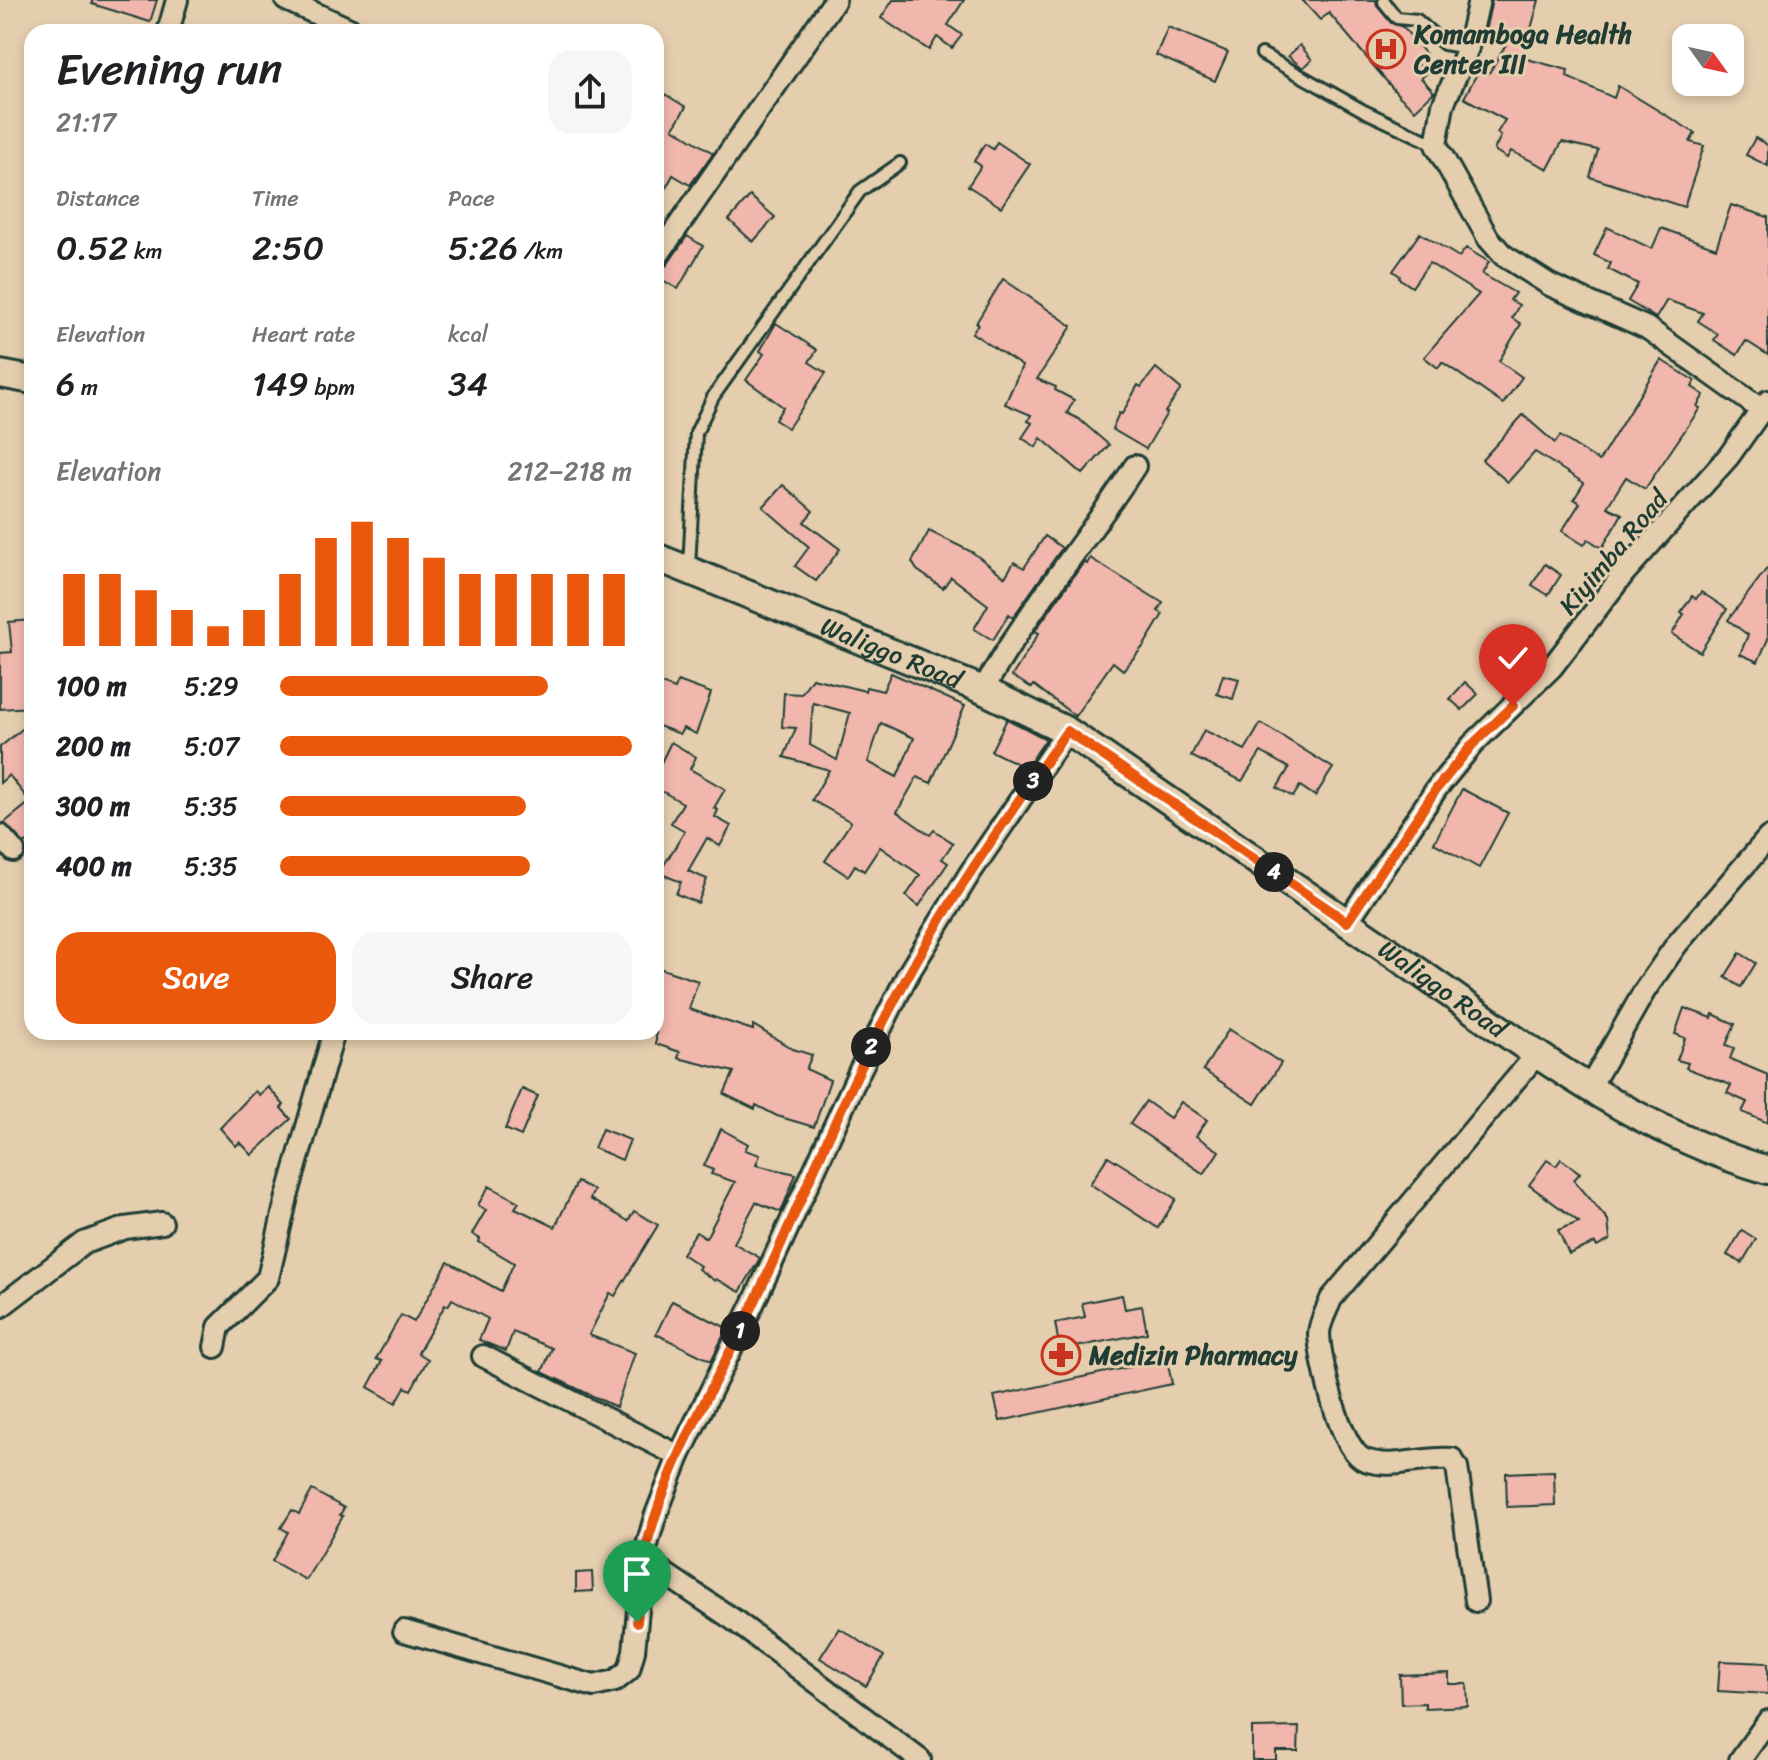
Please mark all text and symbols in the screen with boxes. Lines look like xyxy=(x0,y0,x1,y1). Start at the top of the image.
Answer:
place label: Komamboga Health Center III xyxy=(1413,11,1632,87)
north arrow xyxy=(1672,24,1744,96)
map controls xyxy=(1672,24,1744,96)
hospital icon: Komamboga Health Center III xyxy=(1365,28,1407,70)
text: Evening run xyxy=(56,30,282,108)
button: share xyxy=(548,50,632,134)
text: 21:17 xyxy=(56,99,116,145)
text: Distance xyxy=(56,179,140,218)
text: Time xyxy=(252,179,299,218)
text: Pace xyxy=(448,179,495,218)
text: 0.52 xyxy=(56,218,128,278)
text: 2:50 xyxy=(252,218,324,278)
text: 5:26 xyxy=(448,218,518,278)
text: km xyxy=(128,232,162,271)
text: /km xyxy=(518,232,563,271)
text: Elevation xyxy=(56,315,145,354)
text: Heart rate xyxy=(252,315,355,354)
text: kcal xyxy=(448,315,488,354)
text: 6 xyxy=(56,354,75,414)
text: 149 xyxy=(252,354,309,414)
text: 34 xyxy=(448,354,488,414)
text: m xyxy=(75,368,98,407)
text: bpm xyxy=(309,368,355,407)
text: Elevation xyxy=(56,448,161,494)
text: 212–218 m xyxy=(508,448,632,494)
street label: Kiyimba Road xyxy=(1546,477,1681,625)
street label: Waliggo Road xyxy=(813,603,971,703)
pin xyxy=(1479,624,1547,706)
icon: check xyxy=(1491,636,1535,680)
text: 100 m xyxy=(56,663,127,709)
text: 5:29 xyxy=(184,663,239,709)
text: 200 m xyxy=(56,723,131,769)
text: 5:07 xyxy=(184,723,239,769)
pin: 3 xyxy=(1013,761,1053,801)
text: 3 xyxy=(1027,761,1039,800)
text: 300 m xyxy=(56,783,130,829)
text: 5:35 xyxy=(184,783,238,829)
text: 400 m xyxy=(56,843,132,889)
text: 5:35 xyxy=(184,843,238,889)
pin: 4 xyxy=(1254,852,1294,892)
text: 4 xyxy=(1267,852,1281,891)
street label: Waliggo Road xyxy=(1368,927,1519,1052)
button: Save xyxy=(56,932,336,1024)
button: Share xyxy=(352,932,632,1024)
pin: 2 xyxy=(851,1027,891,1067)
text: 2 xyxy=(865,1027,877,1066)
pin: 1 xyxy=(720,1311,760,1351)
text: 1 xyxy=(735,1311,745,1350)
place label: Medizin Pharmacy xyxy=(1088,1332,1298,1378)
pharmacy icon: Medizin Pharmacy xyxy=(1040,1334,1082,1376)
pin xyxy=(603,1540,671,1622)
icon: arrive xyxy=(615,1552,659,1596)

